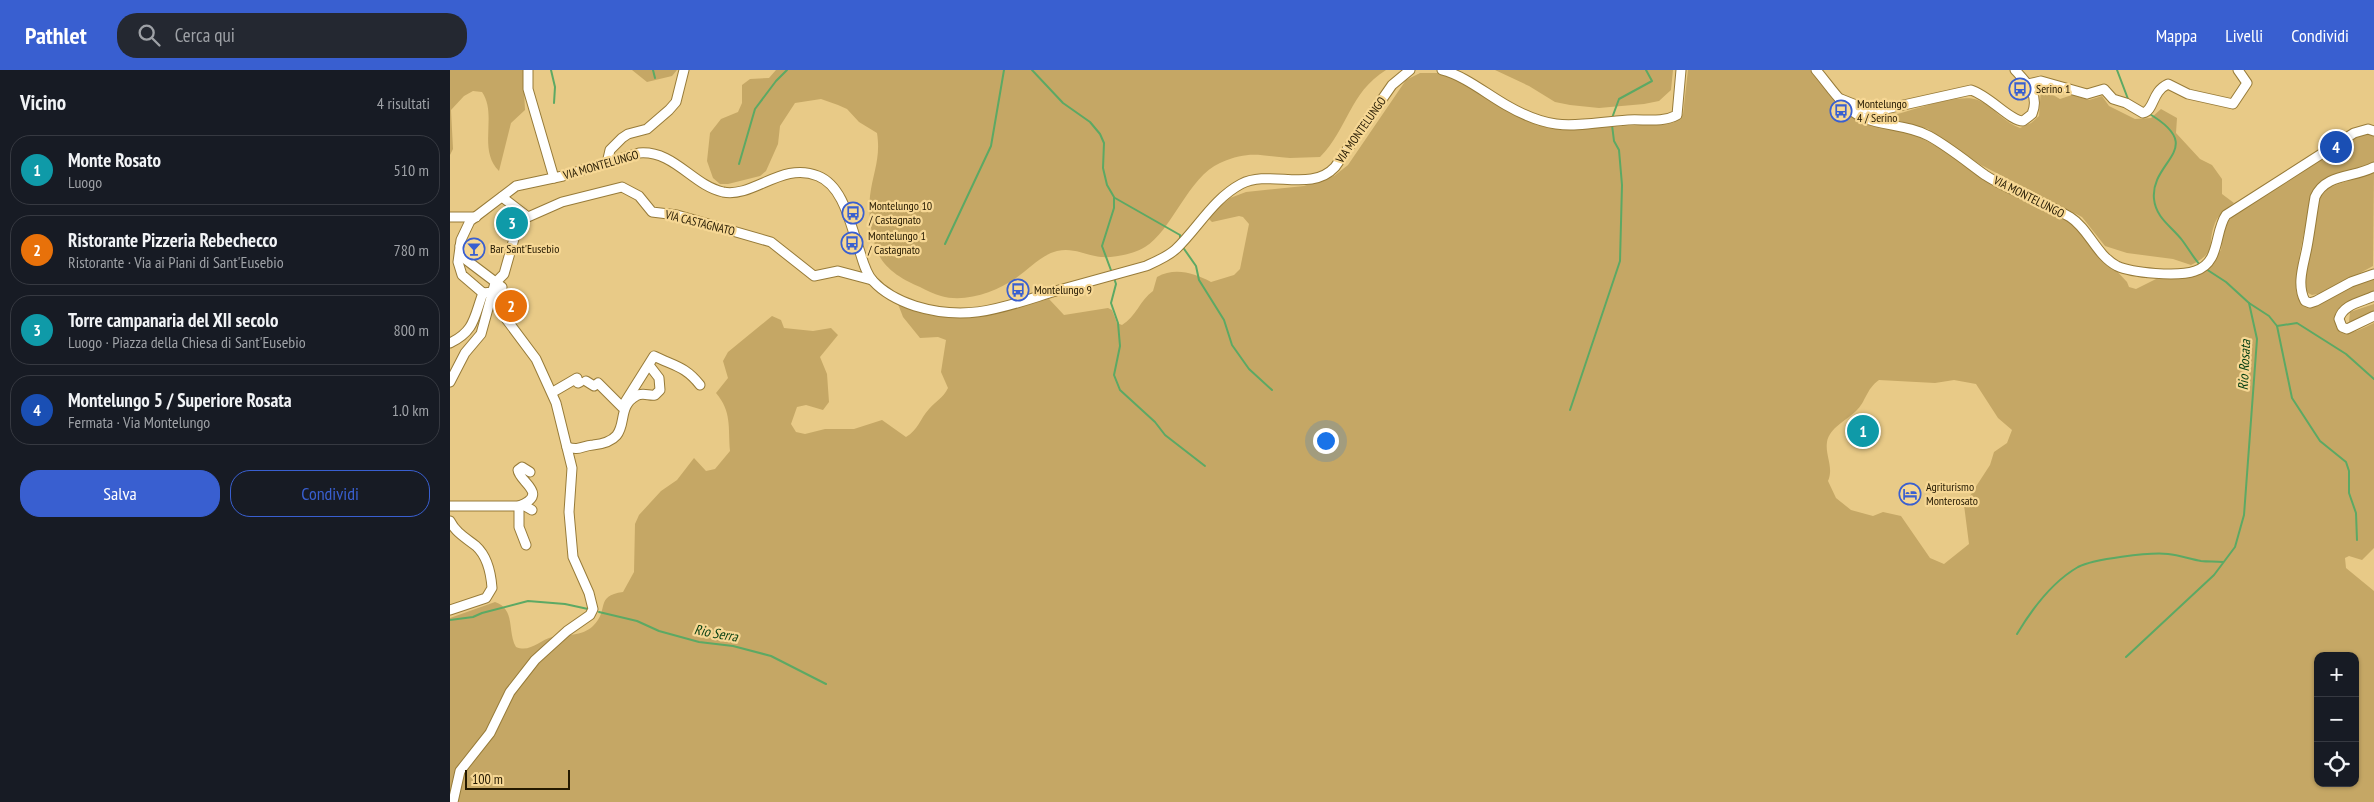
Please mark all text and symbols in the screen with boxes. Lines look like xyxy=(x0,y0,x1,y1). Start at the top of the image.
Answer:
search box xyxy=(117,13,467,58)
text: Pathlet xyxy=(25,20,87,51)
icon: search xyxy=(135,21,163,49)
text: Cerca qui xyxy=(175,23,235,47)
text: Mappa xyxy=(2156,24,2197,47)
text: Livelli xyxy=(2225,24,2263,47)
text: Condividi xyxy=(2291,24,2349,47)
bus stop icon: Serino 1 xyxy=(2008,77,2032,101)
place label: Serino 1 xyxy=(2036,81,2070,96)
text: Vicino xyxy=(20,89,66,116)
text: 4 risultati xyxy=(377,93,430,113)
street label: VIA MONTELUNGO xyxy=(1332,93,1389,167)
place label: Montelungo 4 / Serino xyxy=(1857,96,1907,125)
bus stop icon: Montelungo 4 / Serino xyxy=(1829,99,1853,123)
pin: 4 xyxy=(2320,128,2352,166)
street label: VIA MONTELUNGO xyxy=(561,147,641,183)
text: Monte Rosato xyxy=(68,148,161,172)
text: 1 xyxy=(33,160,41,180)
text: 510 m xyxy=(394,160,429,180)
text: Luogo xyxy=(68,172,102,192)
street label: VIA MONTELUNGO xyxy=(1990,172,2068,221)
place label: Montelungo 10 / Castagnato xyxy=(868,198,932,227)
bus stop icon: Montelungo 10 / Castagnato xyxy=(841,201,865,225)
pin: 3 xyxy=(496,204,528,242)
street label: VIA CASTAGNATO xyxy=(663,206,737,239)
text: Ristorante Pizzeria Rebechecco xyxy=(68,228,277,252)
place label: Montelungo 1 / Castagnato xyxy=(867,228,926,257)
bus stop icon: Montelungo 1 / Castagnato xyxy=(840,231,864,255)
bar icon: Bar Sant'Eusebio xyxy=(462,237,486,261)
text: 2 xyxy=(33,240,41,260)
text: 780 m xyxy=(394,240,429,260)
place label: Bar Sant'Eusebio xyxy=(490,241,559,256)
text: Ristorante · Via ai Piani di Sant'Eusebio xyxy=(68,252,284,272)
bus stop icon: Montelungo 9 xyxy=(1006,278,1030,302)
place label: Montelungo 9 xyxy=(1034,282,1092,297)
pin: 2 xyxy=(495,287,527,325)
text: Torre campanaria del XII secolo xyxy=(68,308,278,332)
text: 3 xyxy=(33,320,41,340)
text: 800 m xyxy=(394,320,429,340)
text: Luogo · Piazza della Chiesa di Sant'Eusebio xyxy=(68,332,306,352)
water label: Rio Rosata xyxy=(2234,338,2254,391)
text: Montelungo 5 / Superiore Rosata xyxy=(68,388,292,412)
text: 4 xyxy=(33,400,41,420)
text: 1.0 km xyxy=(392,400,429,420)
text: Fermata · Via Montelungo xyxy=(68,412,210,432)
pin: 1 xyxy=(1847,412,1879,450)
your location xyxy=(1313,428,1339,454)
button: Salva xyxy=(20,470,220,517)
button: Condividi xyxy=(230,470,430,517)
place label: Agriturismo Monterosato xyxy=(1926,479,1978,508)
hotel icon: Agriturismo Monterosato xyxy=(1898,482,1922,506)
water label: Rio Serra xyxy=(693,620,741,646)
map controls xyxy=(2314,652,2359,787)
button: + xyxy=(2314,652,2359,697)
button: − xyxy=(2314,697,2359,742)
button: locate xyxy=(2314,742,2359,787)
scale bar xyxy=(465,767,570,790)
text: 100 m xyxy=(472,770,503,788)

